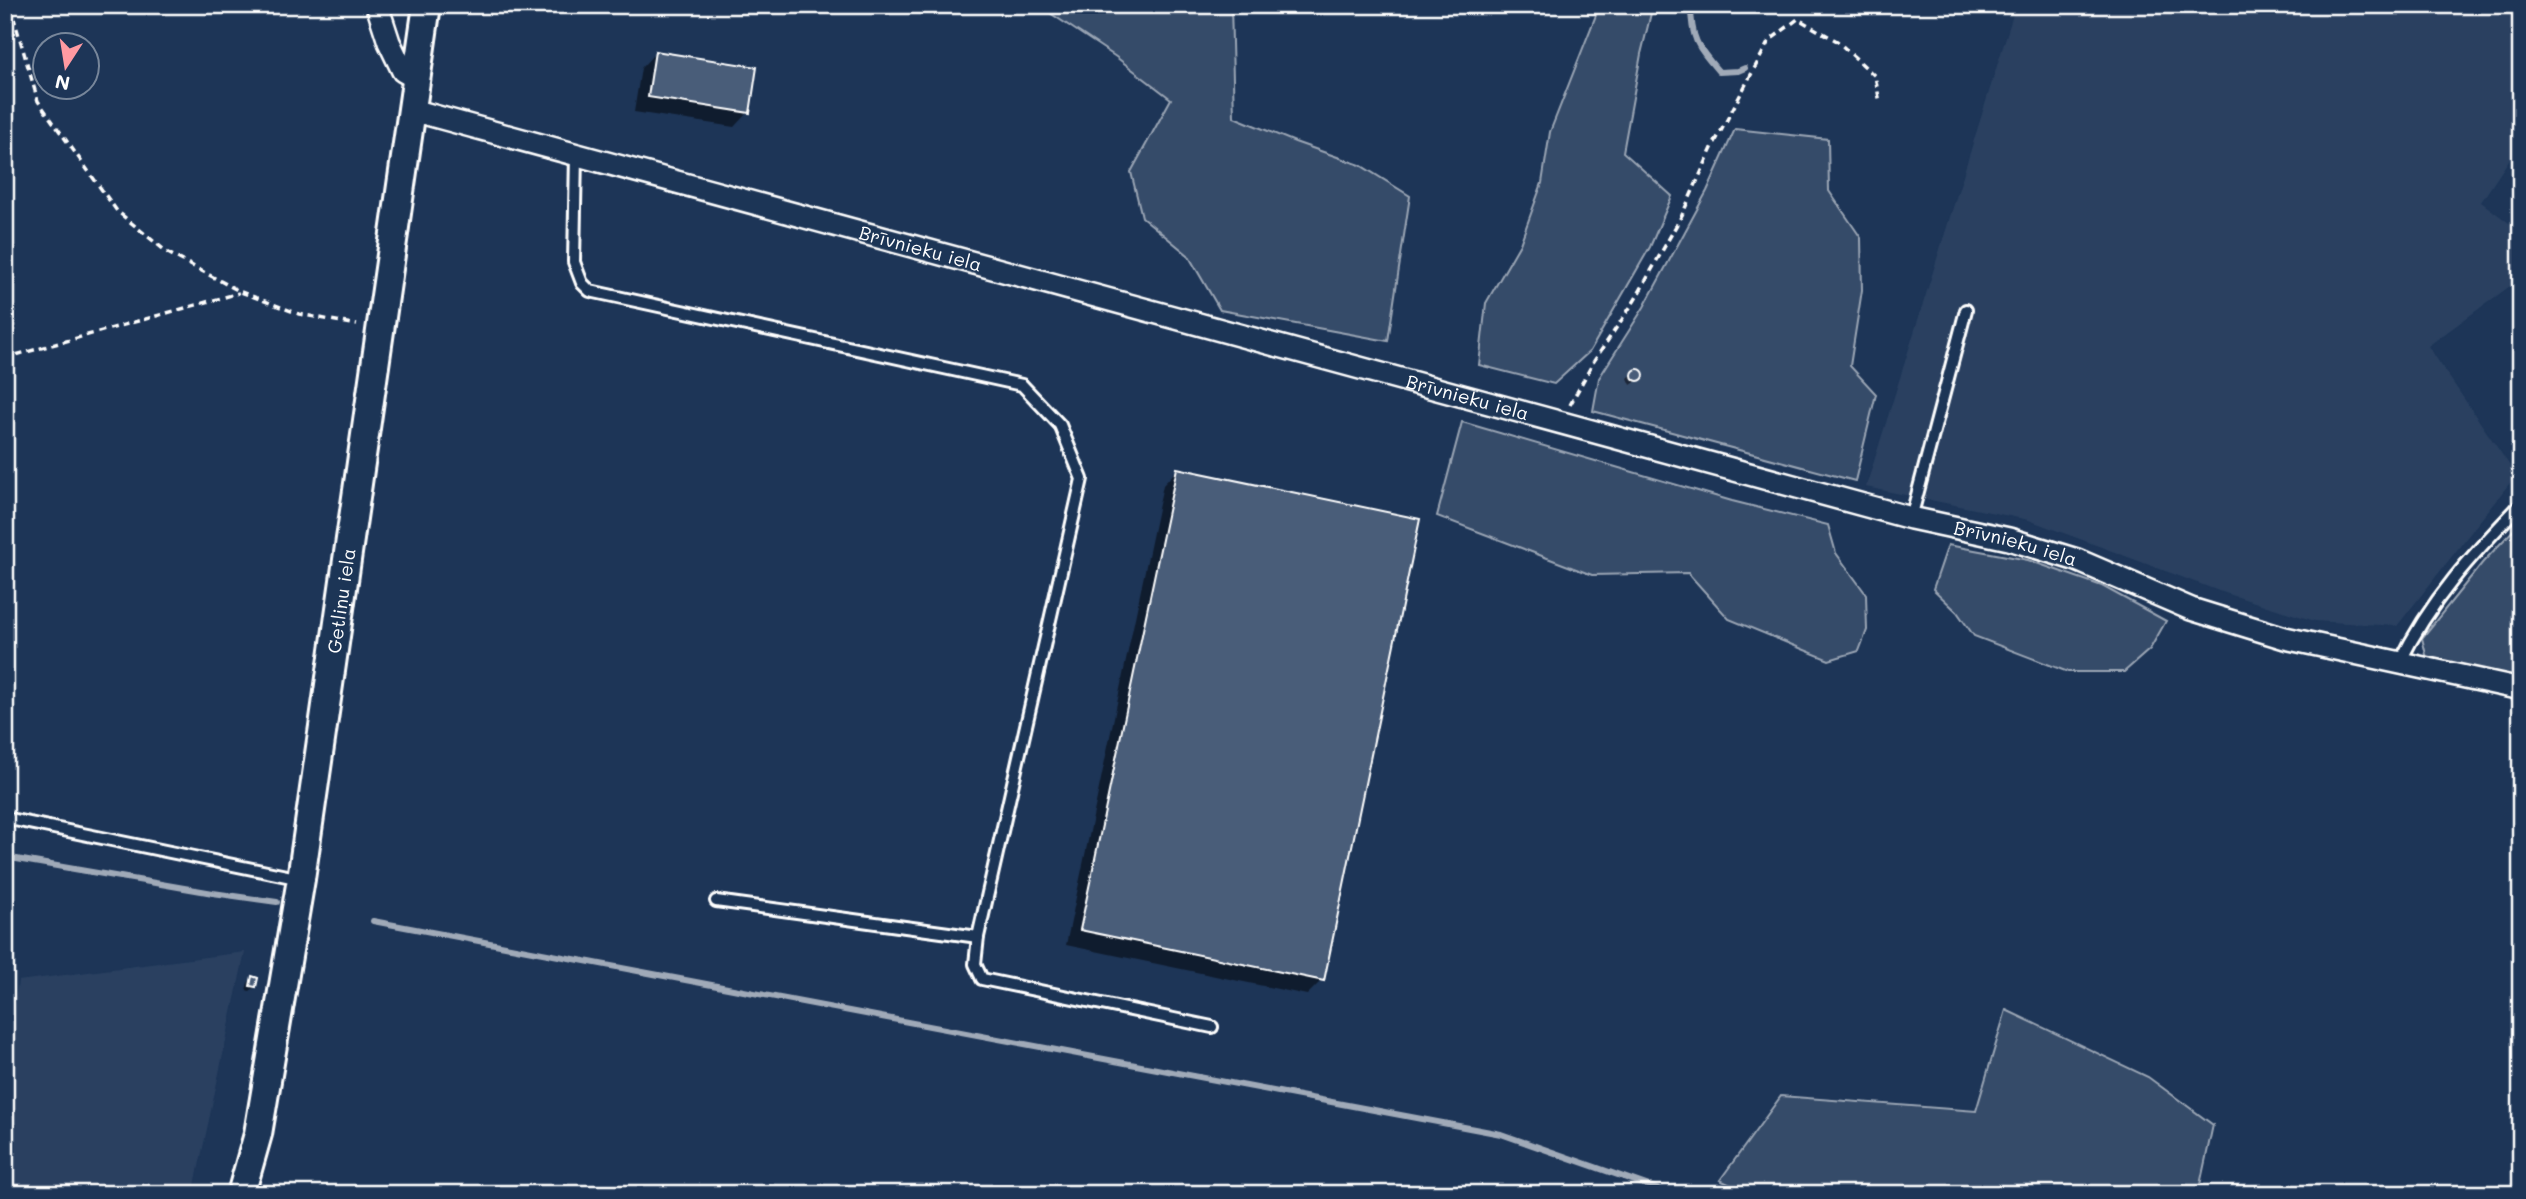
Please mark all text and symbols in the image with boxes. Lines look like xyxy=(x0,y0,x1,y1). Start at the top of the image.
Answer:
north arrow xyxy=(32,32,102,102)
text: N xyxy=(53,69,72,97)
street label: Brīvnieku iela xyxy=(856,219,985,277)
street label: Brīvnieku iela xyxy=(1403,368,1532,425)
street label: Brīvnieku iela xyxy=(1952,515,2080,571)
street label: Getliņu iela xyxy=(321,546,361,655)

